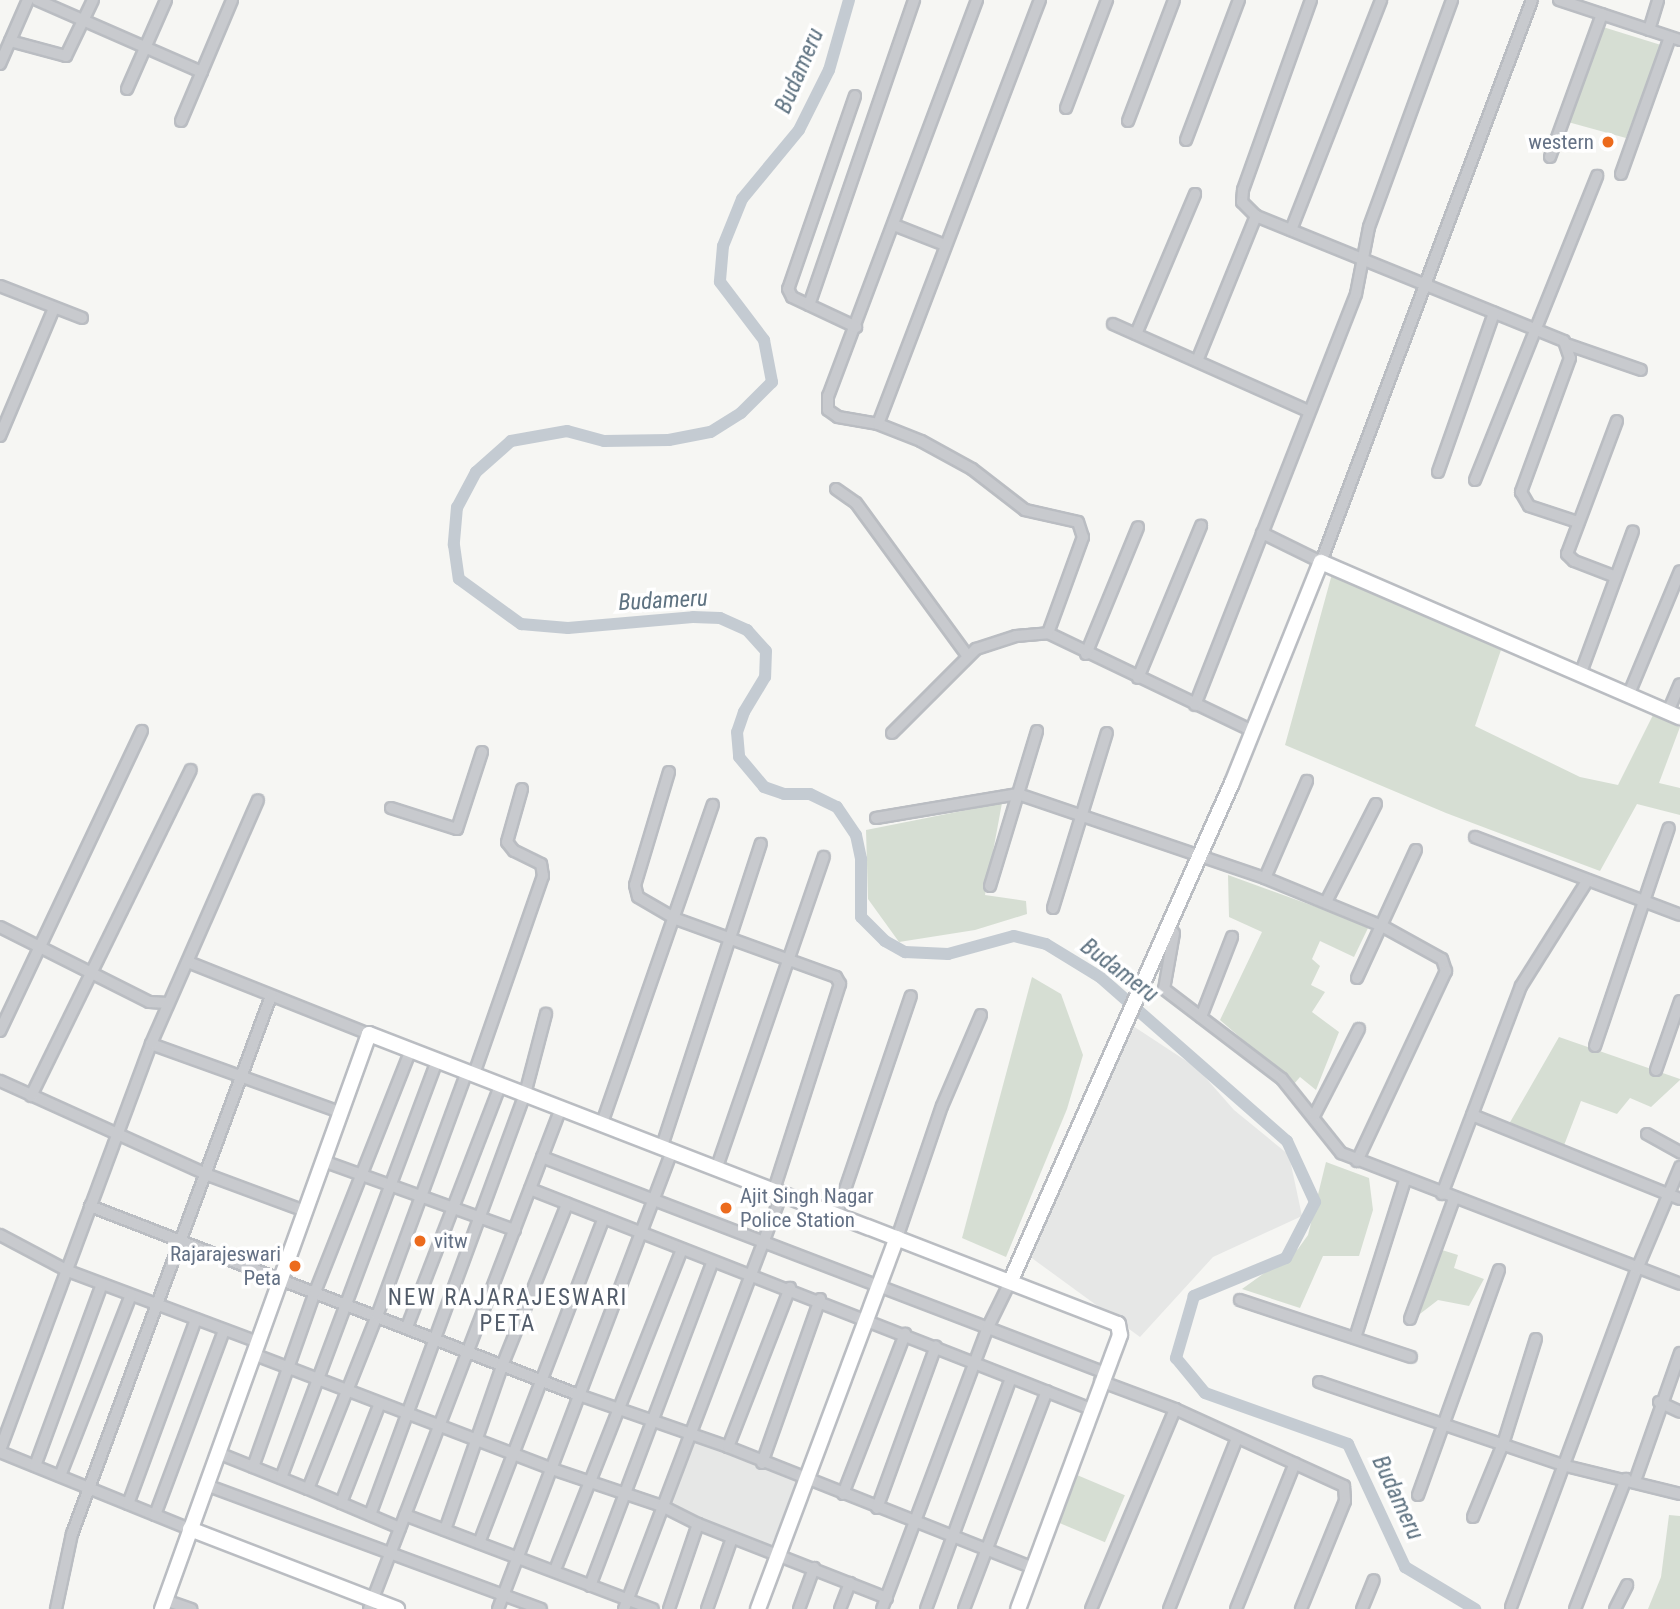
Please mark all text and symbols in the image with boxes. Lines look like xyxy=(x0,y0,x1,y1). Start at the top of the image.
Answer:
water label: Budameru xyxy=(770,24,830,118)
place label: western xyxy=(1528,129,1594,155)
marker: western xyxy=(1600,134,1616,150)
water label: Budameru xyxy=(618,585,708,617)
water label: Budameru xyxy=(1075,933,1163,1009)
place label: Ajit Singh Nagar Police Station xyxy=(740,1183,874,1233)
marker: Ajit Singh Nagar Police Station xyxy=(718,1200,734,1216)
place label: vitw xyxy=(434,1228,468,1254)
marker: vitw xyxy=(412,1233,428,1249)
place label: Rajarajeswari Peta xyxy=(170,1241,281,1291)
marker: Rajarajeswari Peta xyxy=(287,1258,303,1274)
district label: NEW RAJARAJESWARI PETA xyxy=(390,1284,626,1338)
water label: Budameru xyxy=(1366,1452,1428,1544)

